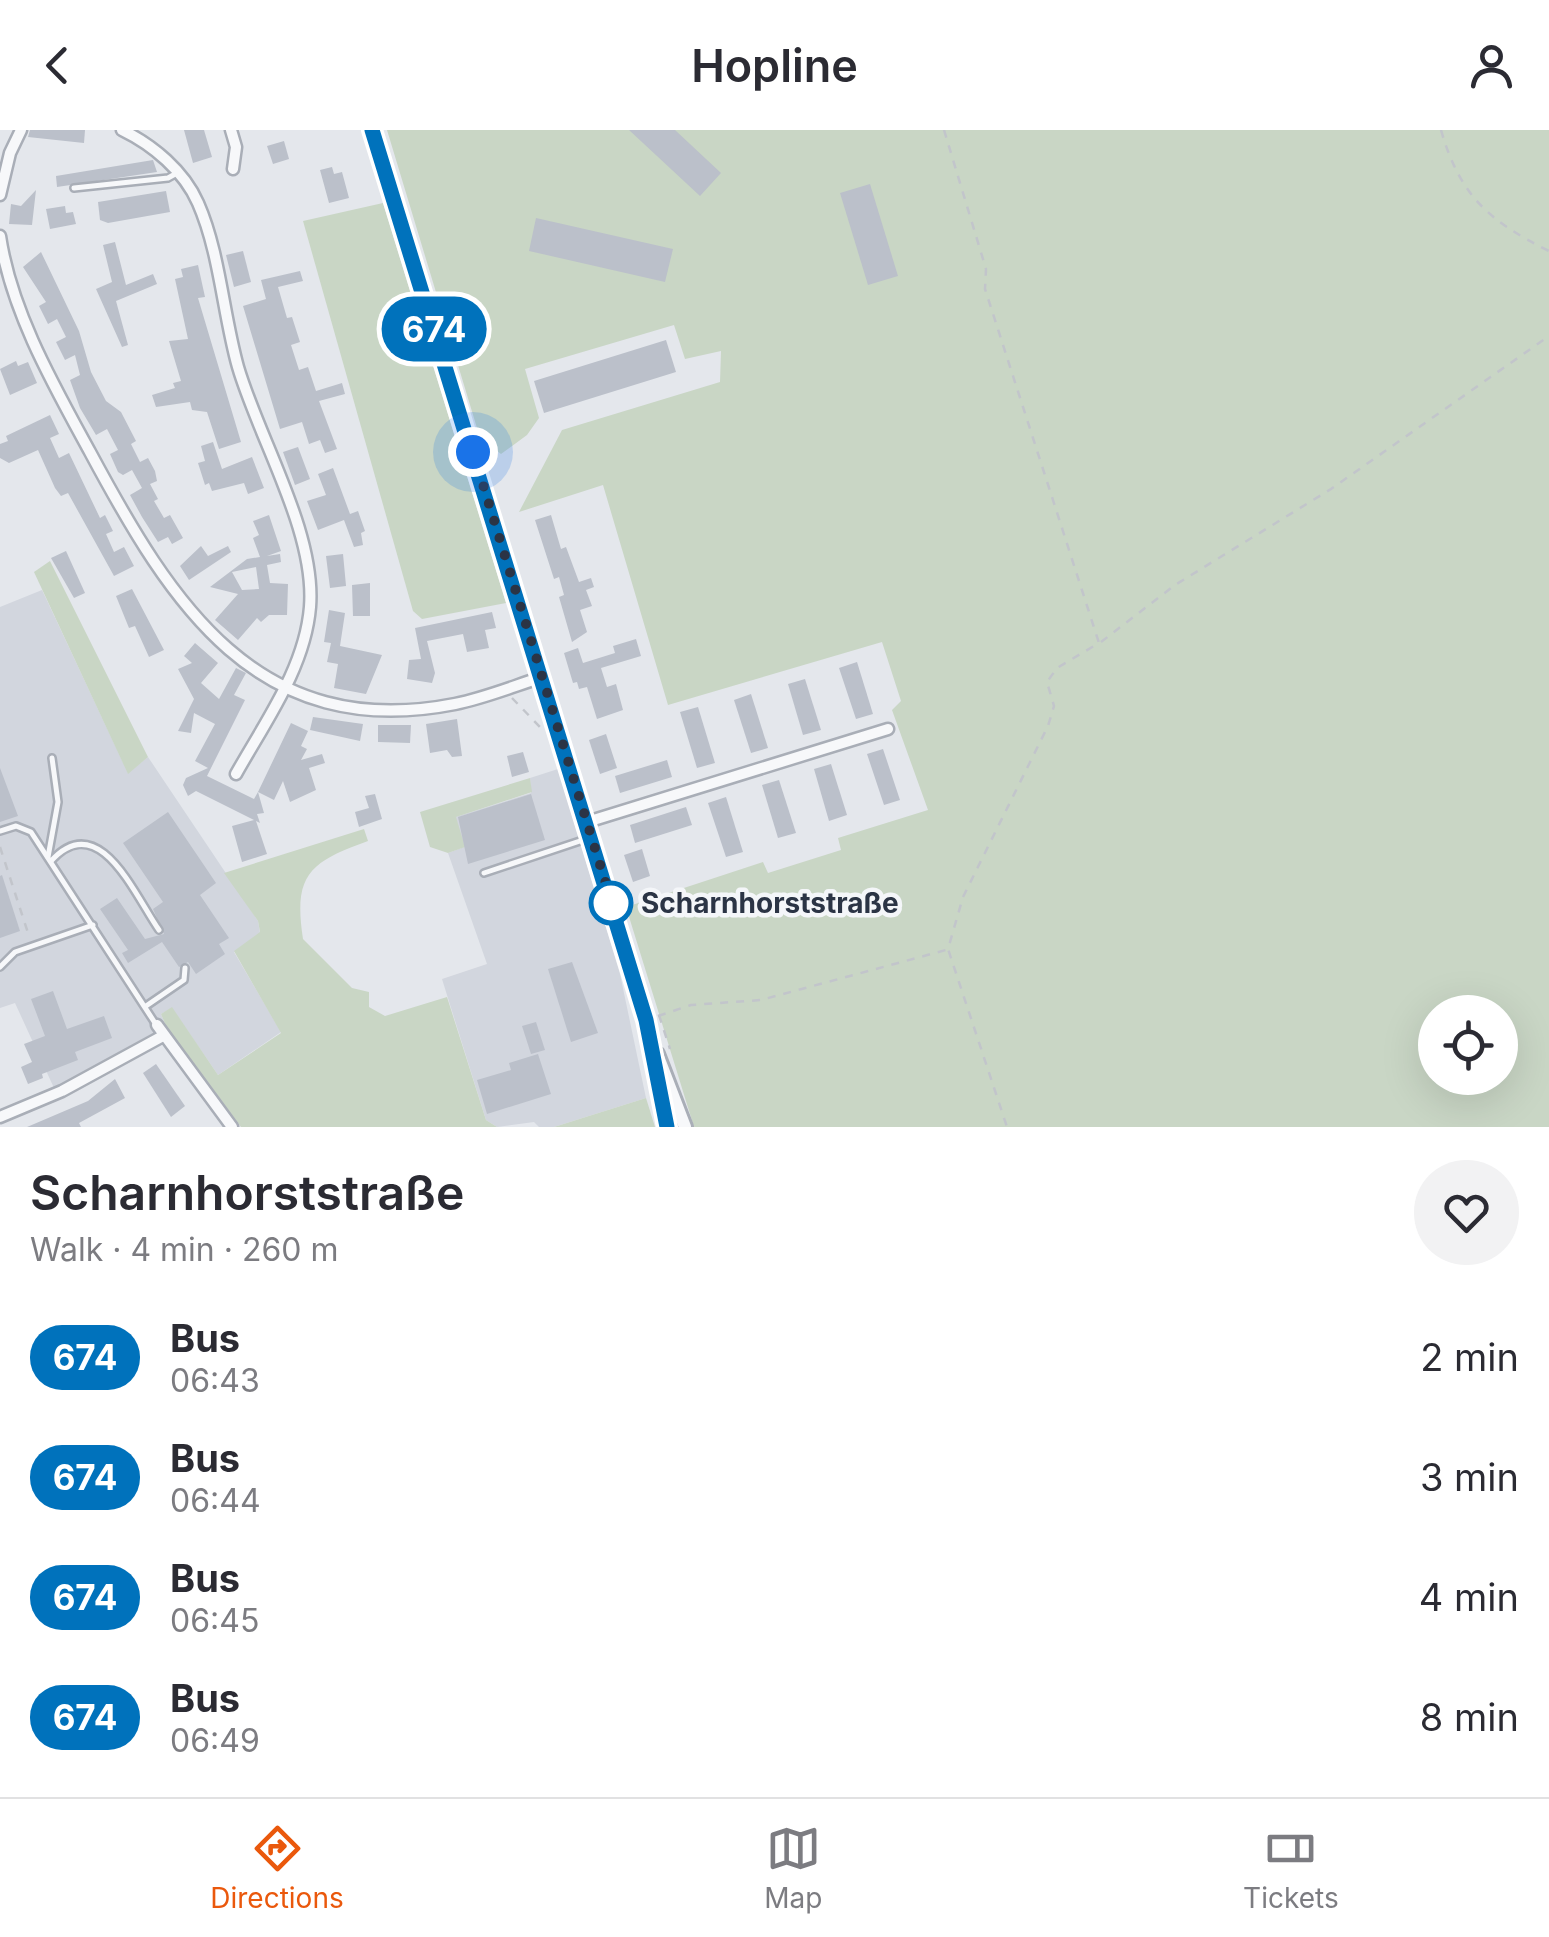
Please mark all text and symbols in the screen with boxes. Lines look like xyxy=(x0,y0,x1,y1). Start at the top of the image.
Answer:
icon: back xyxy=(30,38,85,93)
text: Hopline xyxy=(691,38,858,93)
icon: person xyxy=(1464,38,1519,93)
line badge: 674 xyxy=(376,296,492,362)
text: 674 xyxy=(402,308,466,350)
your location xyxy=(448,427,498,477)
marker: Scharnhorststraße xyxy=(590,882,632,924)
place label: Scharnhorststraße xyxy=(641,886,899,920)
map controls xyxy=(1418,995,1518,1095)
button: locate xyxy=(1418,995,1518,1095)
button: heart xyxy=(1414,1160,1519,1265)
text: Scharnhorststraße xyxy=(30,1163,464,1222)
text: Walk · 4 min · 260 m xyxy=(30,1230,339,1269)
text: Bus xyxy=(170,1315,240,1361)
text: 2 min xyxy=(1420,1334,1519,1380)
text: 674 xyxy=(53,1336,117,1378)
text: 06:43 xyxy=(170,1361,260,1400)
text: Bus xyxy=(170,1435,240,1481)
text: 3 min xyxy=(1420,1454,1519,1500)
text: 674 xyxy=(53,1456,117,1498)
text: 06:44 xyxy=(170,1481,261,1520)
text: Bus xyxy=(170,1555,240,1601)
text: 4 min xyxy=(1419,1574,1519,1620)
text: 674 xyxy=(53,1576,117,1618)
text: 06:45 xyxy=(170,1601,259,1640)
text: Bus xyxy=(170,1675,240,1721)
text: 8 min xyxy=(1420,1694,1519,1740)
text: 674 xyxy=(53,1696,117,1738)
text: 06:49 xyxy=(170,1721,260,1760)
tab: Directions xyxy=(210,1821,344,1915)
tab: Map xyxy=(764,1821,823,1915)
tab: Tickets xyxy=(1243,1821,1339,1915)

